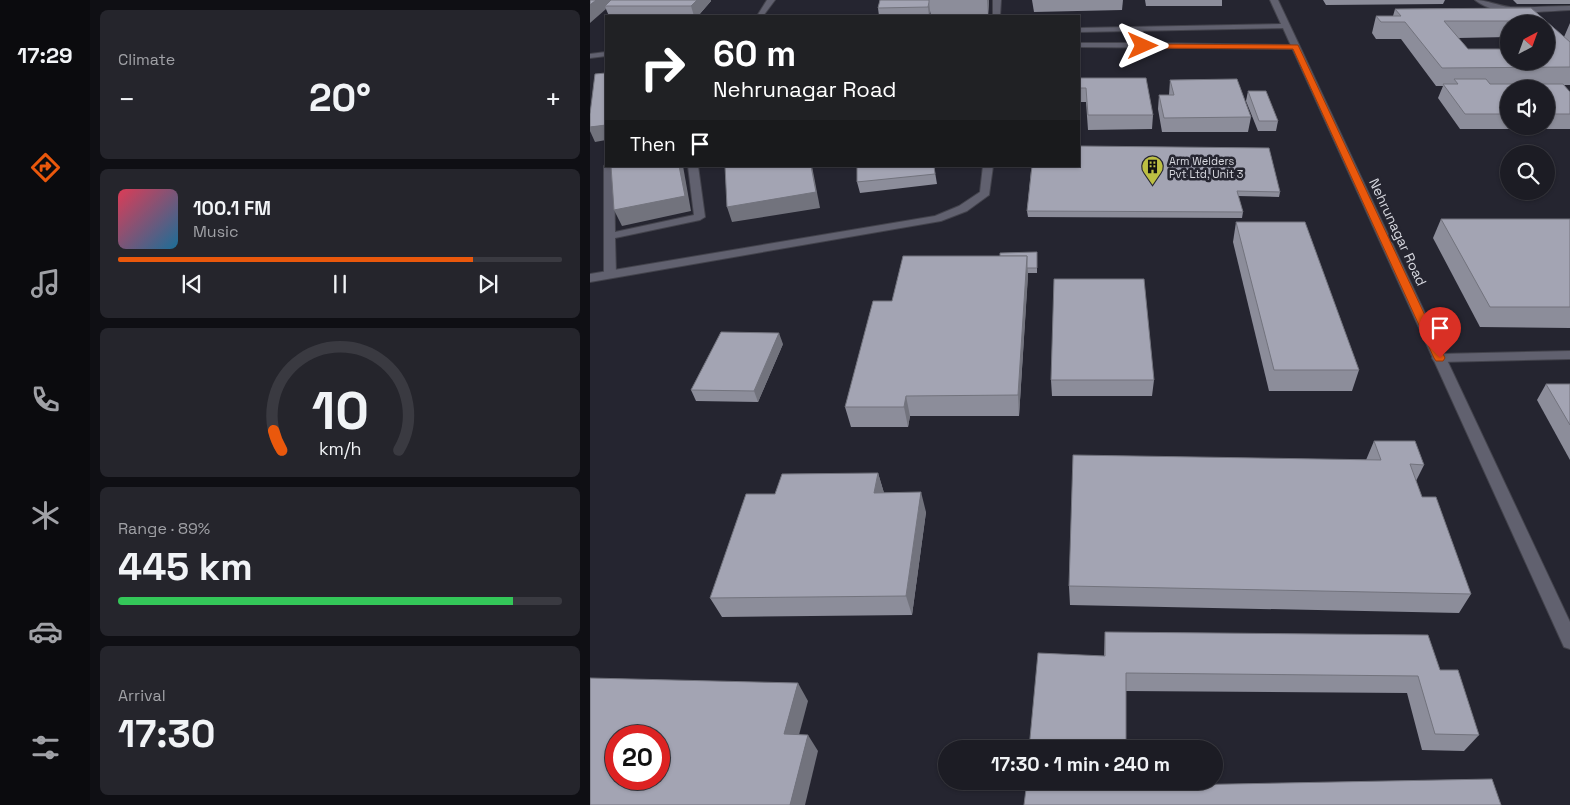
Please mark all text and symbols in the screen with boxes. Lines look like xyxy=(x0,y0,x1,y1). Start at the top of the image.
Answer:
north arrow xyxy=(1500,15,1555,70)
map controls xyxy=(1500,15,1555,200)
position arrow xyxy=(1116,19,1168,71)
text: 60 m xyxy=(713,32,796,76)
icon: right xyxy=(630,35,695,100)
text: 17:29 xyxy=(17,41,73,69)
text: Climate xyxy=(118,49,175,70)
text: 20° xyxy=(309,74,371,122)
text: Nehrunagar Road xyxy=(713,75,896,103)
button: sound xyxy=(1500,80,1555,135)
text: − xyxy=(118,81,135,117)
text: + xyxy=(545,81,562,117)
icon: arrive xyxy=(686,130,714,158)
text: Then xyxy=(630,132,676,157)
button: search xyxy=(1500,145,1555,200)
icon: directions xyxy=(28,150,63,185)
place label: Arm Welders Pvt Ltd, Unit 3 xyxy=(1169,154,1244,181)
building icon: Arm Welders Pvt Ltd, Unit 3 xyxy=(1141,155,1165,186)
street label: Nehrunagar Road xyxy=(1365,175,1431,289)
text: 100.1 FM xyxy=(193,196,271,221)
text: Music xyxy=(193,221,239,242)
icon: music xyxy=(28,266,63,301)
icon: previous xyxy=(178,270,206,298)
icon: pause xyxy=(326,270,354,298)
icon: next xyxy=(474,270,502,298)
pin xyxy=(1419,307,1461,358)
icon: arrive xyxy=(1426,314,1454,342)
text: 10 xyxy=(311,378,369,444)
icon: phone xyxy=(28,382,63,417)
text: km/h xyxy=(319,437,361,460)
icon: climate xyxy=(28,498,63,533)
text: Range · 89% xyxy=(118,518,210,539)
text: 445 km xyxy=(118,543,253,591)
icon: car xyxy=(28,614,63,649)
text: Arrival xyxy=(118,685,166,706)
text: 17:30 xyxy=(118,710,215,758)
speed limit sign: 20 xyxy=(605,725,670,790)
icon: filters xyxy=(28,730,63,765)
text: 17:30 · 1 min · 240 m xyxy=(991,752,1170,777)

